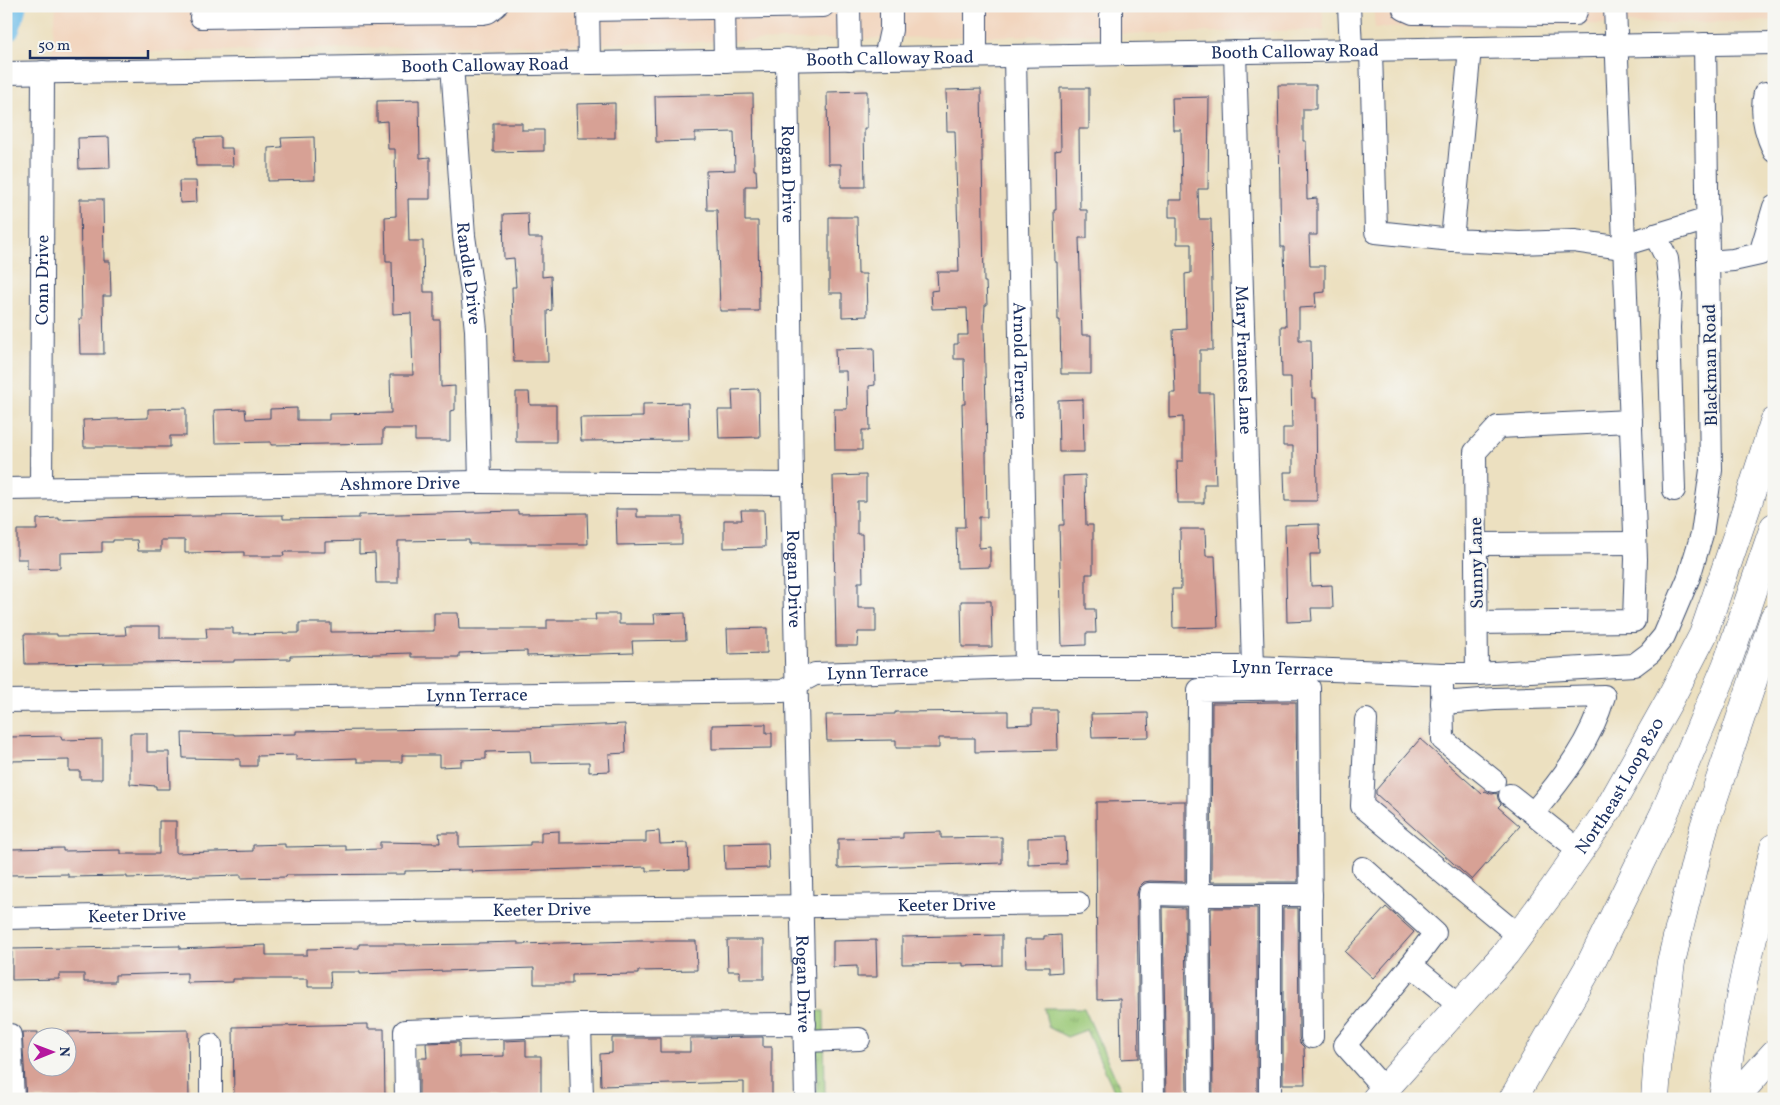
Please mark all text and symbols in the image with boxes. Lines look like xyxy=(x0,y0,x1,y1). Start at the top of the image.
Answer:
scale bar xyxy=(30,28,148,60)
text: 50 m xyxy=(38,36,70,57)
street label: Booth Calloway Road xyxy=(1211,39,1379,67)
street label: Booth Calloway Road xyxy=(806,46,974,73)
street label: Booth Calloway Road xyxy=(401,52,569,80)
street label: Rogan Drive xyxy=(774,125,800,223)
street label: Randle Drive xyxy=(449,221,486,326)
street label: Conn Drive xyxy=(31,235,56,325)
street label: Mary Frances Lane xyxy=(1228,285,1257,435)
street label: Arnold Terrace xyxy=(1005,302,1033,420)
street label: Blackman Road xyxy=(1698,303,1725,427)
street label: Ashmore Drive xyxy=(340,471,460,498)
street label: Sunny Lane xyxy=(1464,517,1491,609)
street label: Rogan Drive xyxy=(779,530,806,628)
street label: Lynn Terrace xyxy=(1232,656,1334,684)
street label: Lynn Terrace xyxy=(827,659,929,688)
street label: Lynn Terrace xyxy=(426,683,528,710)
street label: Northeast Loop 820 xyxy=(1570,713,1671,860)
street label: Keeter Drive xyxy=(898,893,996,919)
street label: Keeter Drive xyxy=(493,898,591,924)
street label: Keeter Drive xyxy=(88,903,186,930)
street label: Rogan Drive xyxy=(788,935,815,1033)
north arrow xyxy=(28,1028,78,1078)
text: N xyxy=(54,1047,73,1057)

